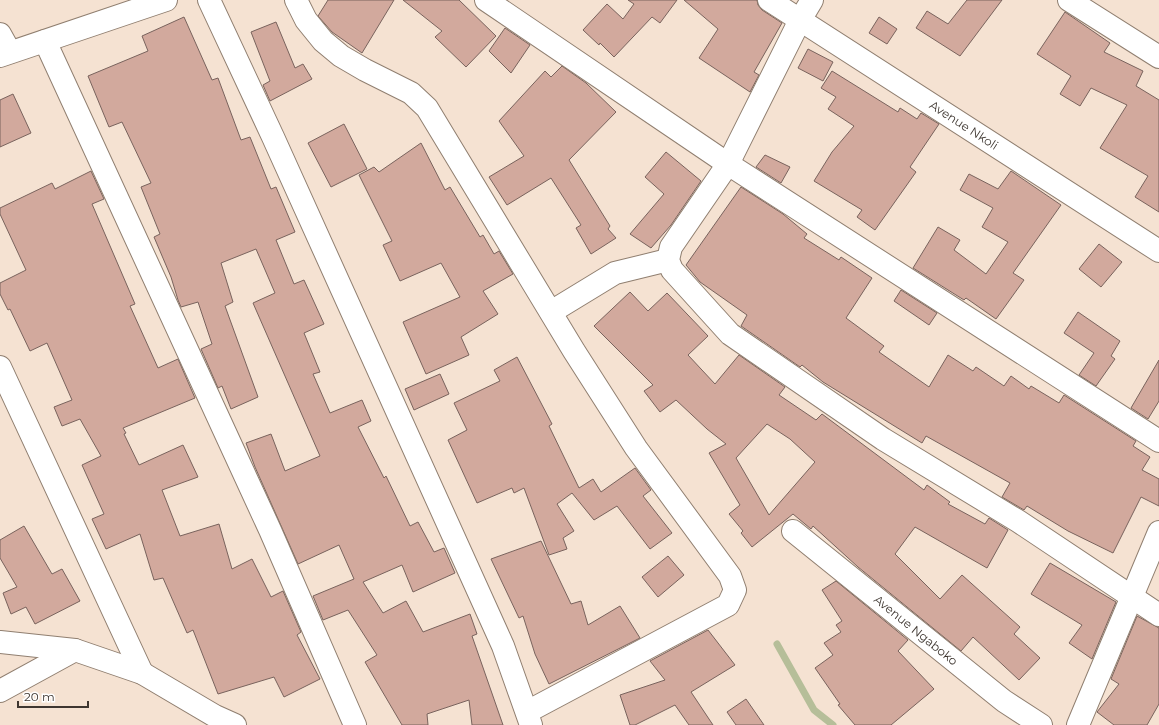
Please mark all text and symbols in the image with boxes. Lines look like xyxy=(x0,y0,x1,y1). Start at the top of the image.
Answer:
street label: Avenue Nkoli xyxy=(927,97,1001,153)
street label: Avenue Ngaboko xyxy=(871,592,961,668)
scale bar xyxy=(18,683,88,709)
text: 20 m xyxy=(24,689,55,704)

